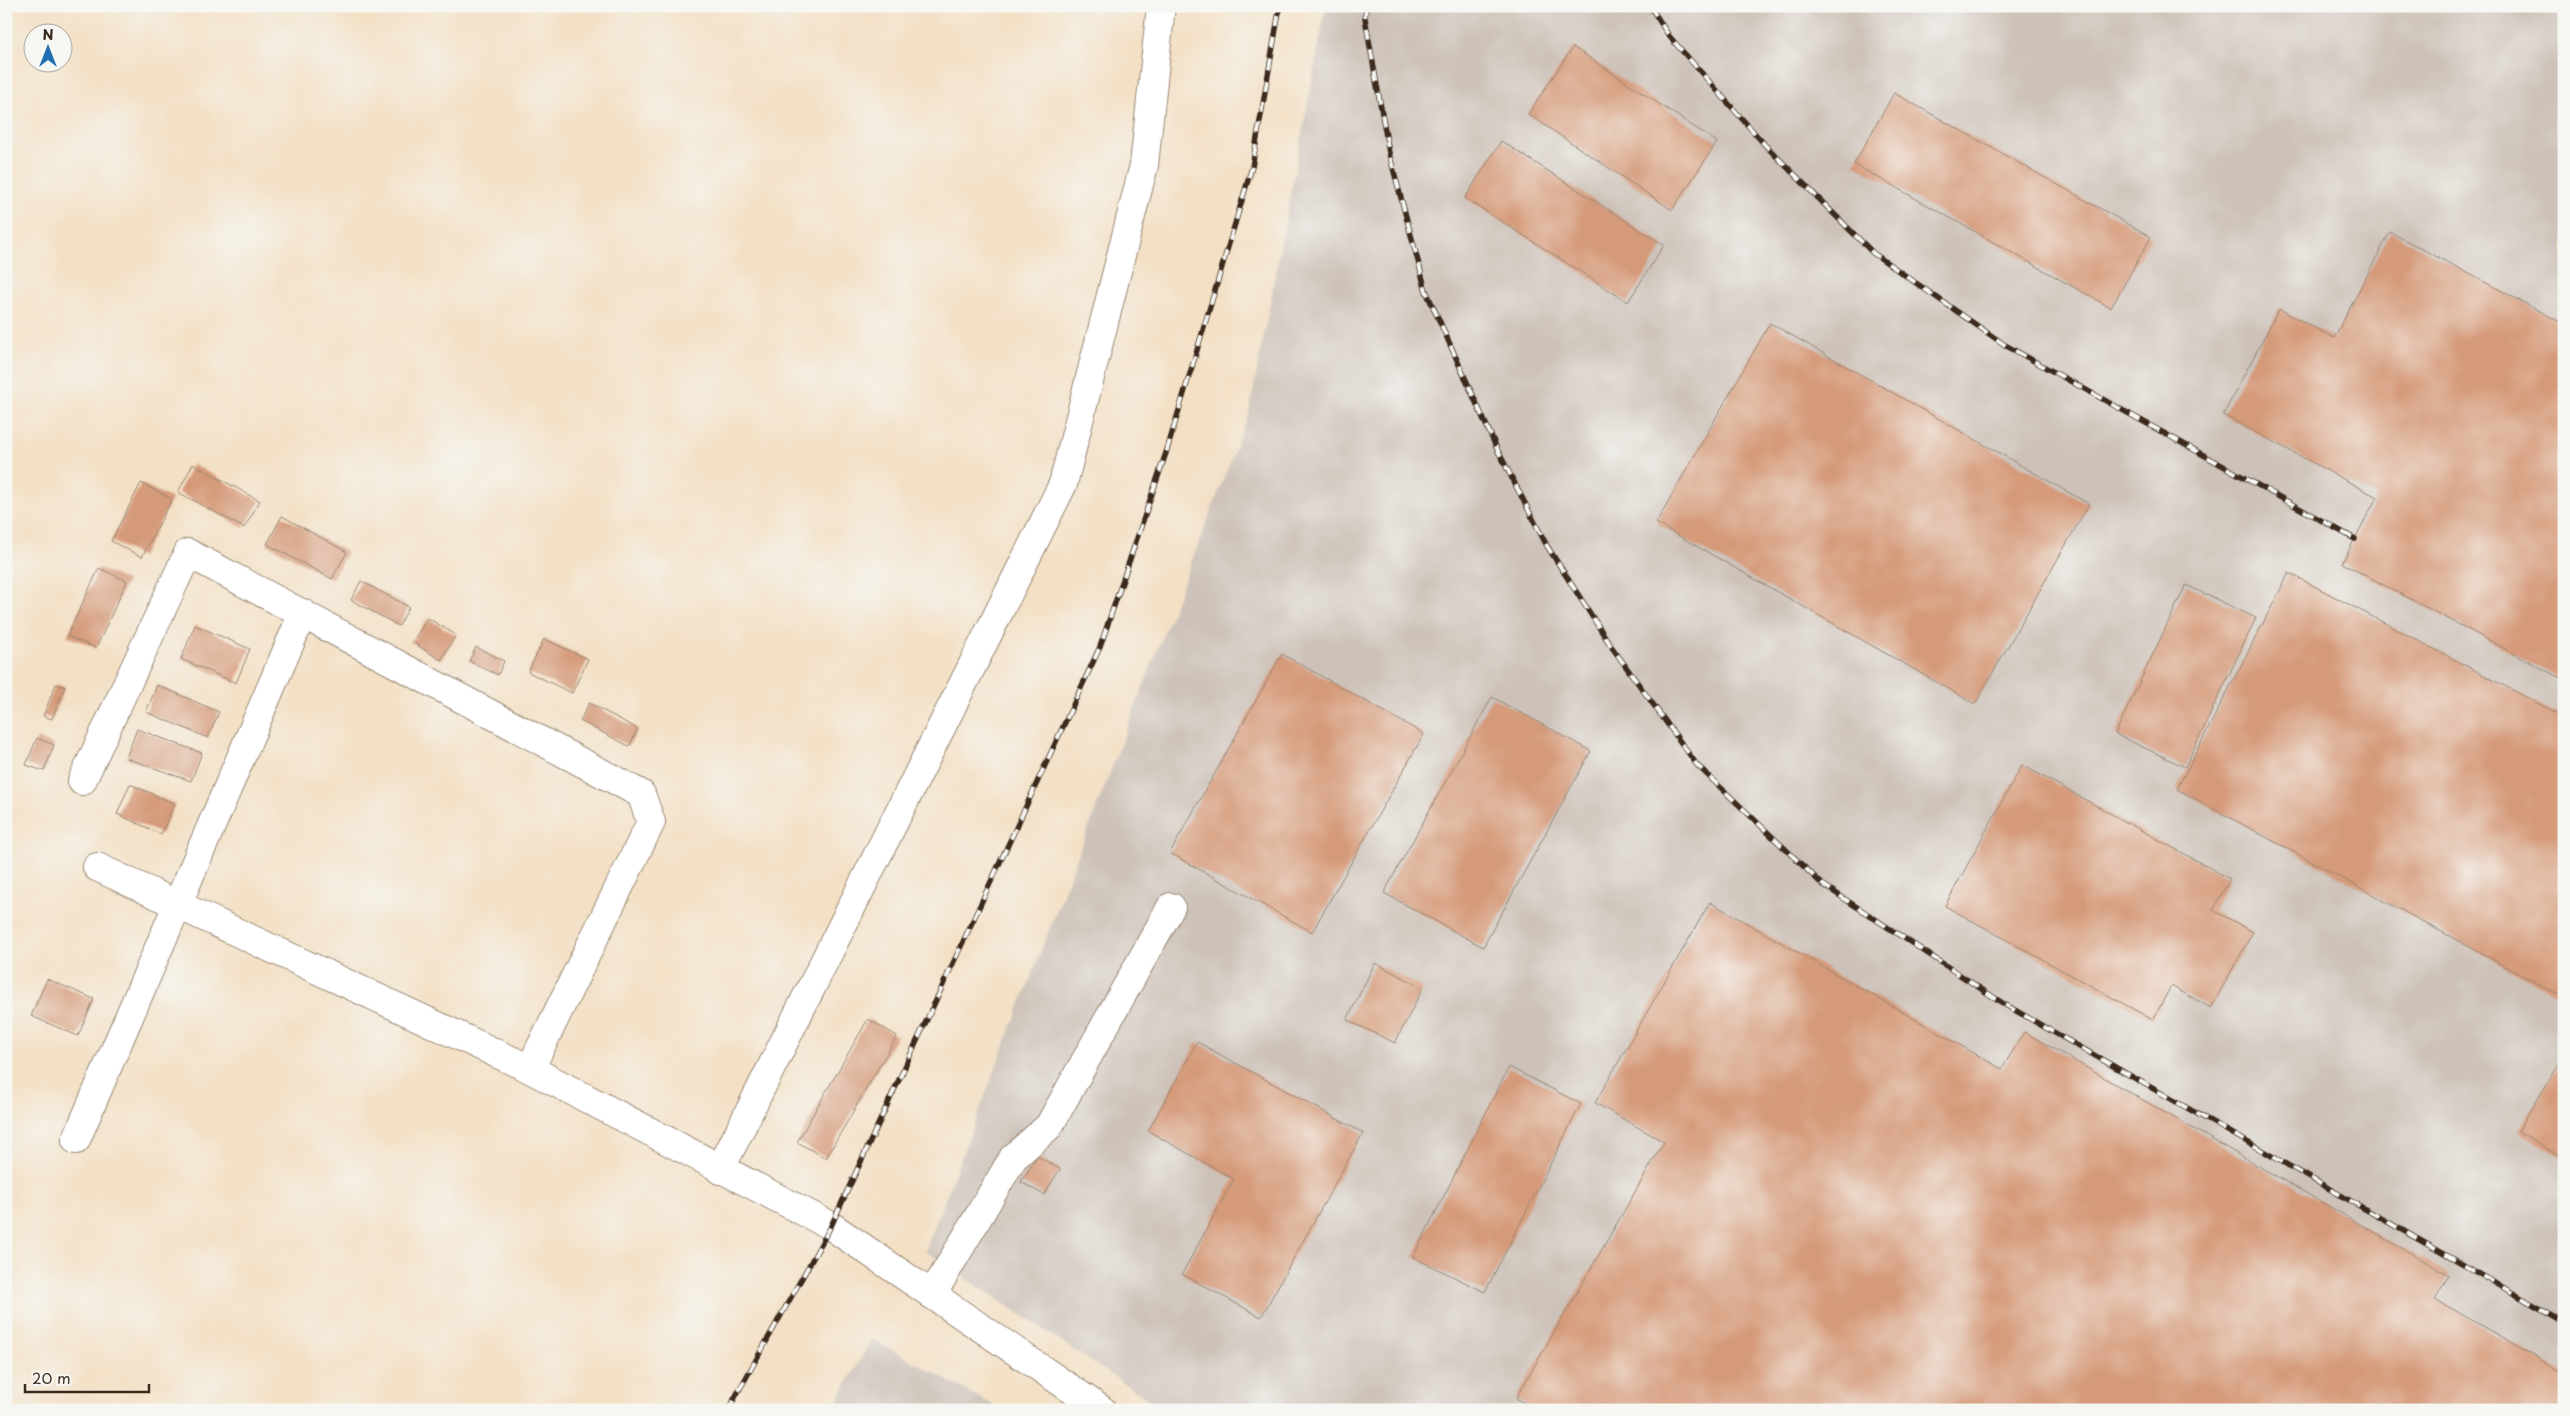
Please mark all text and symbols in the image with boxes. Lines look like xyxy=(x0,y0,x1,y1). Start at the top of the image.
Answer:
north arrow xyxy=(22,22,72,72)
text: N xyxy=(42,24,54,45)
scale bar xyxy=(25,1361,149,1393)
text: 20 m xyxy=(32,1366,71,1389)

